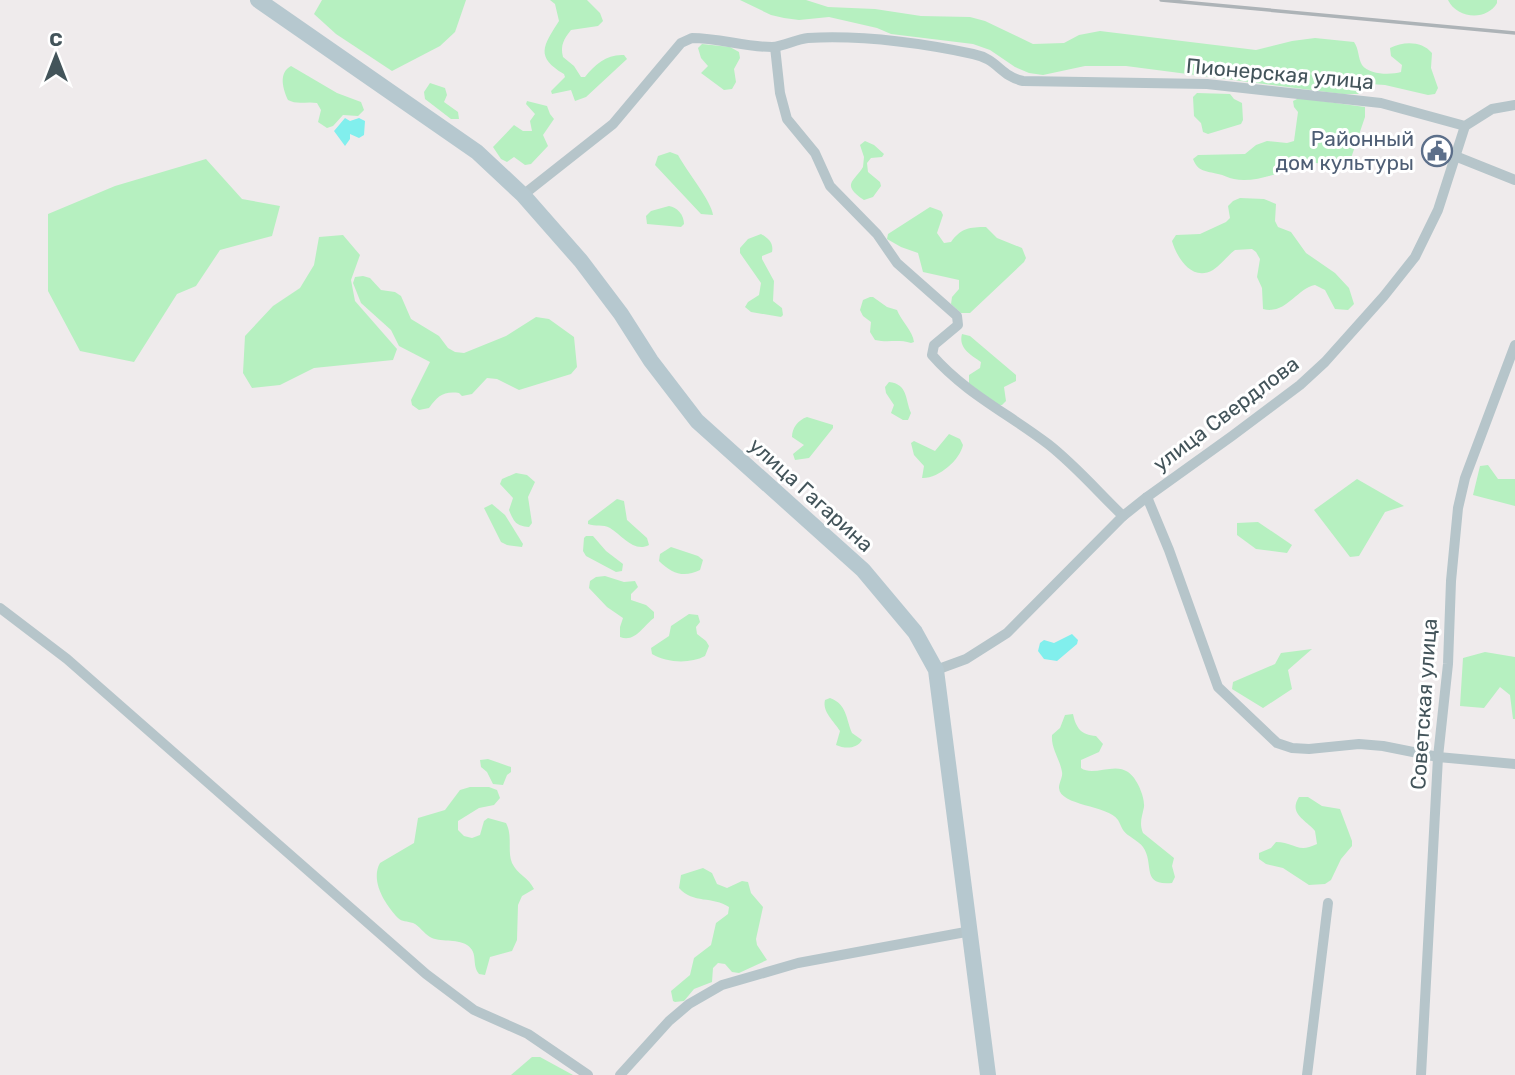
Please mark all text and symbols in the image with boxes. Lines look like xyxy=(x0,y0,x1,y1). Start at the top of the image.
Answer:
north arrow xyxy=(21,21,91,91)
text: С xyxy=(49,28,63,51)
street label: Пионерская улица xyxy=(1185,53,1375,94)
place label: Районный дом культуры xyxy=(1275,126,1414,175)
public building icon: Районный дом культуры xyxy=(1420,134,1454,168)
street label: улица Свердлова xyxy=(1148,351,1303,476)
street label: улица Гагарина xyxy=(744,432,879,557)
street label: Советская улица xyxy=(1405,617,1442,791)

